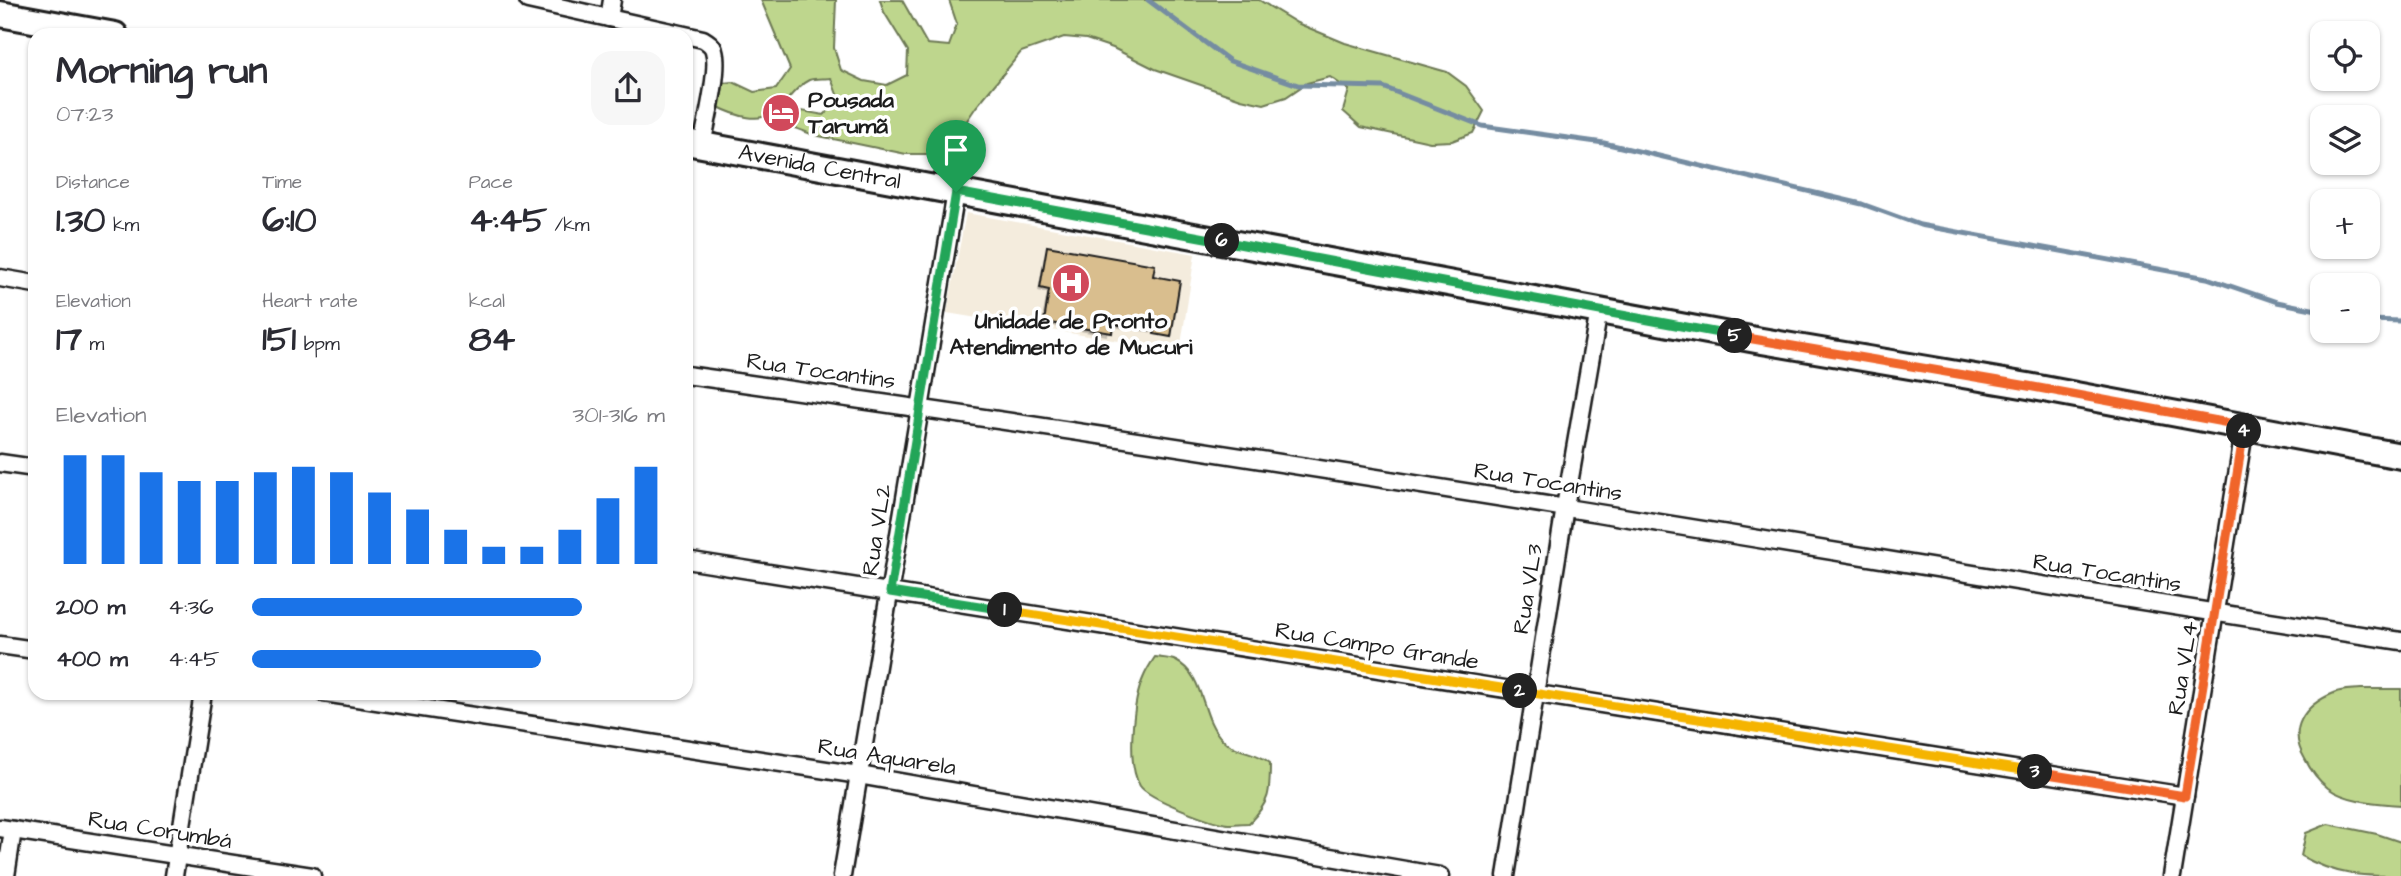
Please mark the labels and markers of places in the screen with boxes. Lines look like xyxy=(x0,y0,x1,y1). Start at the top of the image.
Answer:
place label: Pousada Tarumã xyxy=(807,84,894,142)
hotel icon: Pousada Tarumã xyxy=(760,92,802,134)
pin xyxy=(926,120,986,192)
pin: 6 xyxy=(1204,224,1240,258)
hospital icon: Unidade de Pronto Atendimento de Mucuri xyxy=(1050,262,1092,304)
place label: Unidade de Pronto Atendimento de Mucuri xyxy=(949,305,1193,363)
pin: 5 xyxy=(1718,318,1752,354)
pin: 4 xyxy=(2226,414,2262,448)
pin: 1 xyxy=(988,592,1023,628)
pin: 2 xyxy=(1502,674,1538,708)
pin: 3 xyxy=(2018,754,2052,790)

